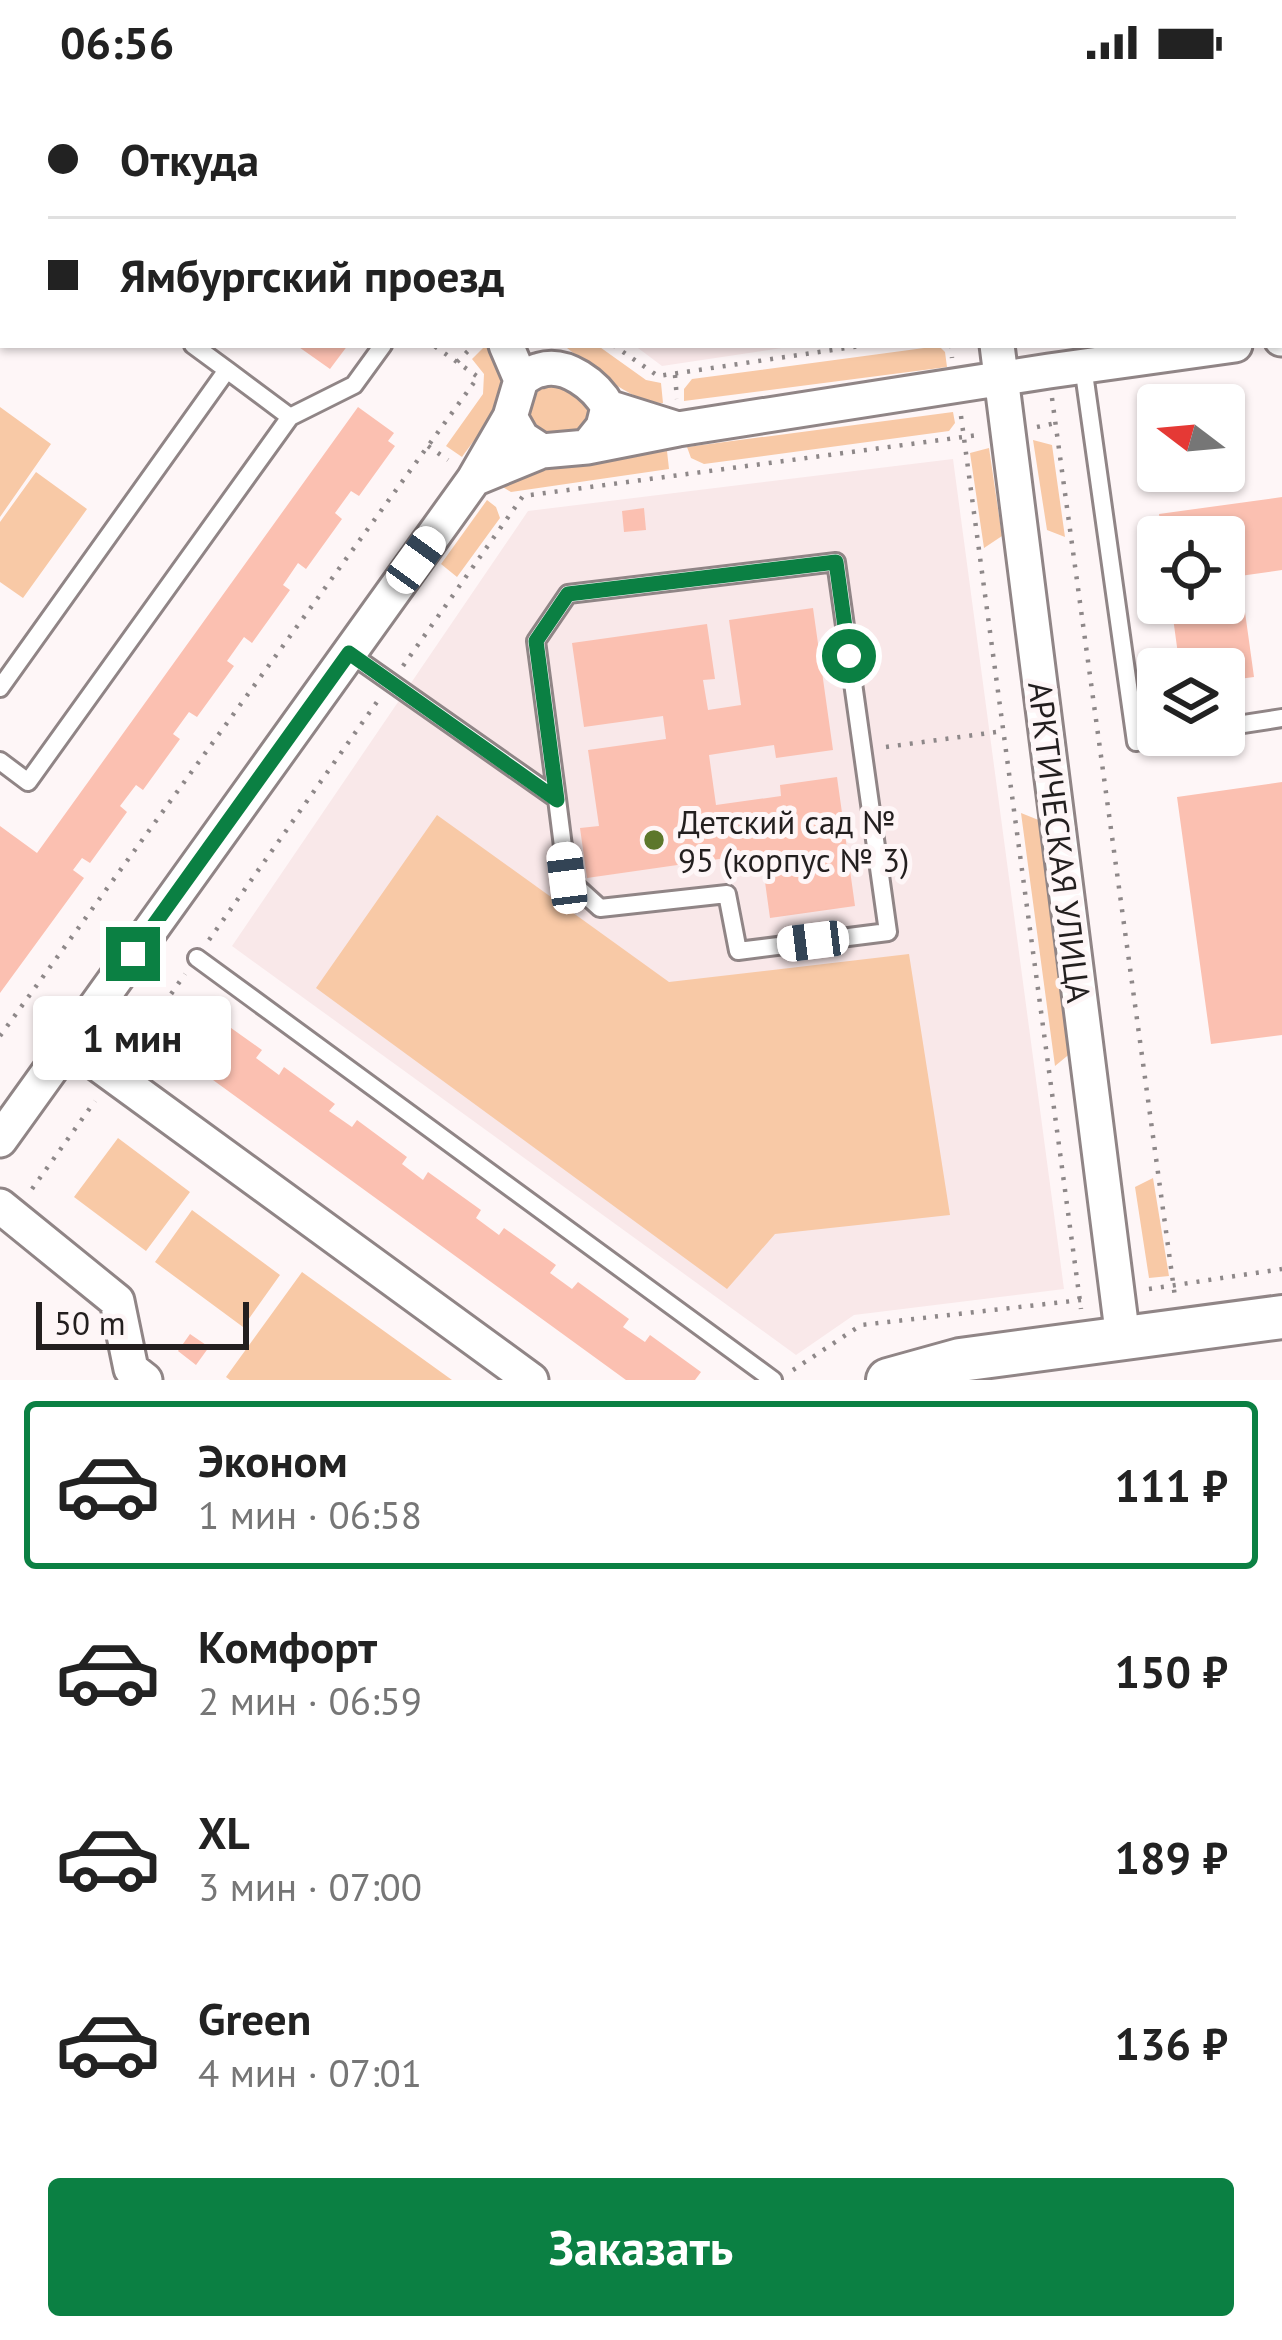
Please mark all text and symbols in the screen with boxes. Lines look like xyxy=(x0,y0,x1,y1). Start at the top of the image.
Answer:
text: 06:56 xyxy=(60,13,174,71)
text: Откуда xyxy=(120,130,259,188)
text: Ямбургский проезд xyxy=(120,246,504,304)
north arrow xyxy=(1137,384,1245,492)
map controls xyxy=(1137,384,1245,756)
button: locate xyxy=(1137,516,1245,624)
car xyxy=(380,520,452,600)
route start xyxy=(822,629,876,683)
button: layers xyxy=(1137,648,1245,756)
street label: АРКТИЧЕСКАЯ УЛИЦА xyxy=(1019,679,1101,1006)
place label: Детский сад № 95 (корпус № 3) xyxy=(678,800,909,881)
marker: Детский сад № 95 (корпус № 3) xyxy=(641,827,667,853)
car xyxy=(545,840,589,916)
car xyxy=(775,919,851,963)
route end xyxy=(106,927,160,981)
callout: 1 мин xyxy=(34,996,232,1080)
text: 1 мин xyxy=(82,1012,182,1063)
scale bar xyxy=(36,1296,249,1349)
text: 50 m xyxy=(54,1301,126,1344)
icon: car xyxy=(54,1431,162,1539)
text: Эконом xyxy=(198,1431,348,1489)
text: 111 ₽ xyxy=(1115,1456,1228,1514)
text: 1 мин · 06:58 xyxy=(198,1489,422,1540)
icon: car xyxy=(54,1617,162,1725)
text: Комфорт xyxy=(198,1617,377,1675)
text: 150 ₽ xyxy=(1115,1642,1228,1700)
text: 2 мин · 06:59 xyxy=(198,1675,422,1726)
icon: car xyxy=(54,1803,162,1911)
text: XL xyxy=(198,1803,250,1861)
text: 189 ₽ xyxy=(1115,1828,1228,1886)
text: 3 мин · 07:00 xyxy=(198,1861,422,1912)
icon: car xyxy=(54,1989,162,2097)
text: Green xyxy=(198,1989,311,2047)
text: 136 ₽ xyxy=(1115,2014,1228,2072)
text: 4 мин · 07:01 xyxy=(198,2047,422,2098)
button: Заказать xyxy=(48,2178,1234,2316)

